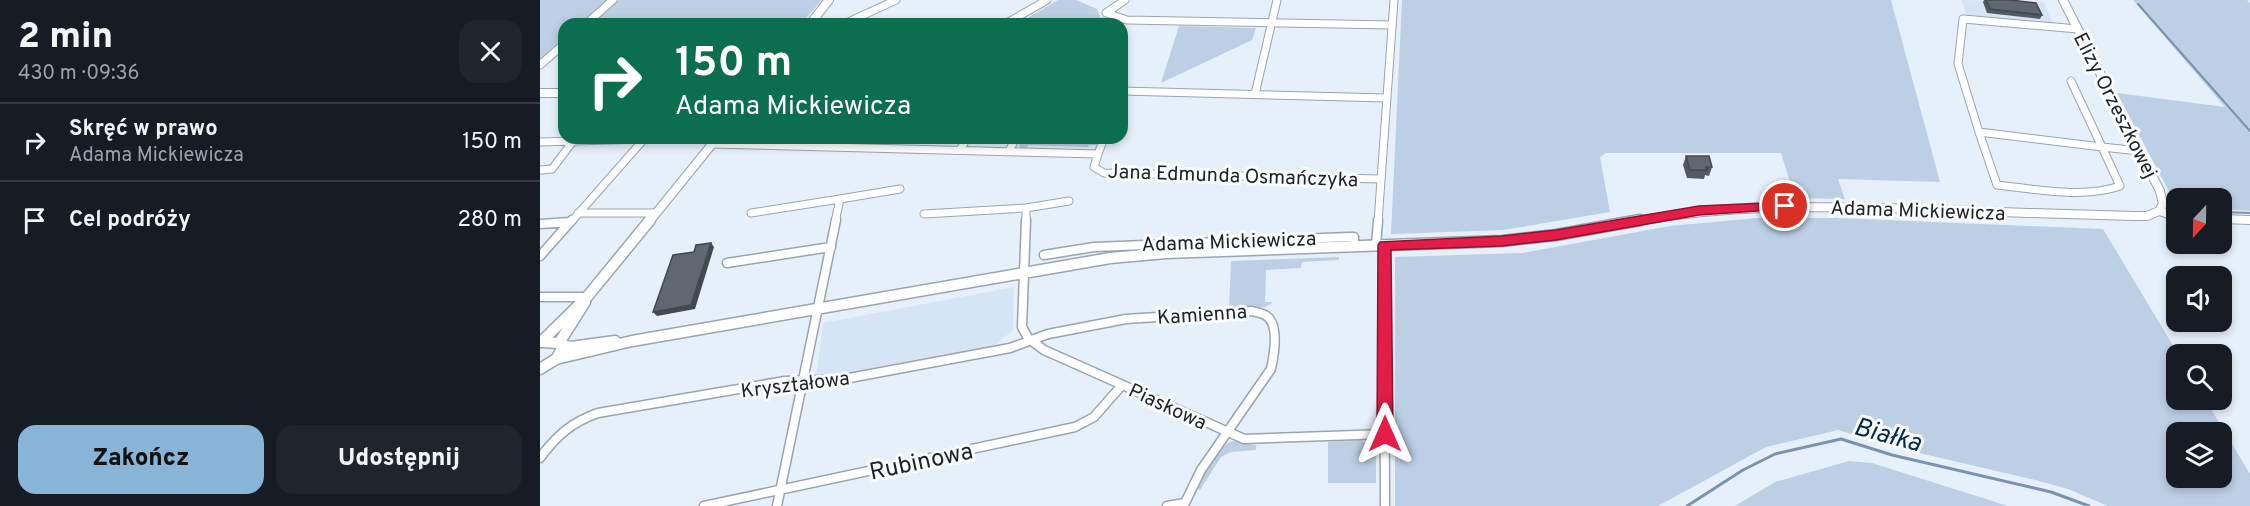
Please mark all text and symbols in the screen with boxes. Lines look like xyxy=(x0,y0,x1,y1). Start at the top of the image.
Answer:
text: 2 min xyxy=(18,15,113,61)
button: close xyxy=(459,20,522,83)
street label: Elizy Orzeszkowej xyxy=(2066,29,2162,183)
text: 150 m xyxy=(675,38,792,91)
icon: right xyxy=(576,42,654,120)
text: 430 m · 09:36 xyxy=(18,61,139,87)
text: Adama Mickiewicza xyxy=(675,90,911,124)
text: Skręć w prawo xyxy=(69,116,218,143)
icon: right xyxy=(18,126,51,159)
text: 150 m xyxy=(462,129,522,156)
text: Adama Mickiewicza xyxy=(69,143,244,169)
street label: Jana Edmunda Osmańczyka xyxy=(1107,160,1359,194)
pin xyxy=(1759,180,1810,231)
north arrow xyxy=(2166,188,2232,254)
map controls xyxy=(2166,188,2232,488)
icon: arrive xyxy=(1768,189,1801,222)
street label: Adama Mickiewicza xyxy=(1830,196,2006,228)
icon: arrive xyxy=(18,204,51,237)
text: Cel podróży xyxy=(69,207,191,234)
text: 280 m xyxy=(457,207,522,234)
street label: Adama Mickiewicza xyxy=(1141,227,1317,259)
button: sound xyxy=(2166,266,2232,332)
street label: Kamienna xyxy=(1156,300,1248,332)
button: search xyxy=(2166,344,2232,410)
street label: Kryształowa xyxy=(739,366,851,406)
street label: Piaskowa xyxy=(1124,378,1210,437)
position arrow xyxy=(1353,402,1417,466)
water label: Białka xyxy=(1850,412,1925,461)
button: layers xyxy=(2166,422,2232,488)
button: Zakończ xyxy=(18,425,264,494)
button: Udostępnij xyxy=(276,425,522,494)
street label: Rubinowa xyxy=(867,437,976,489)

